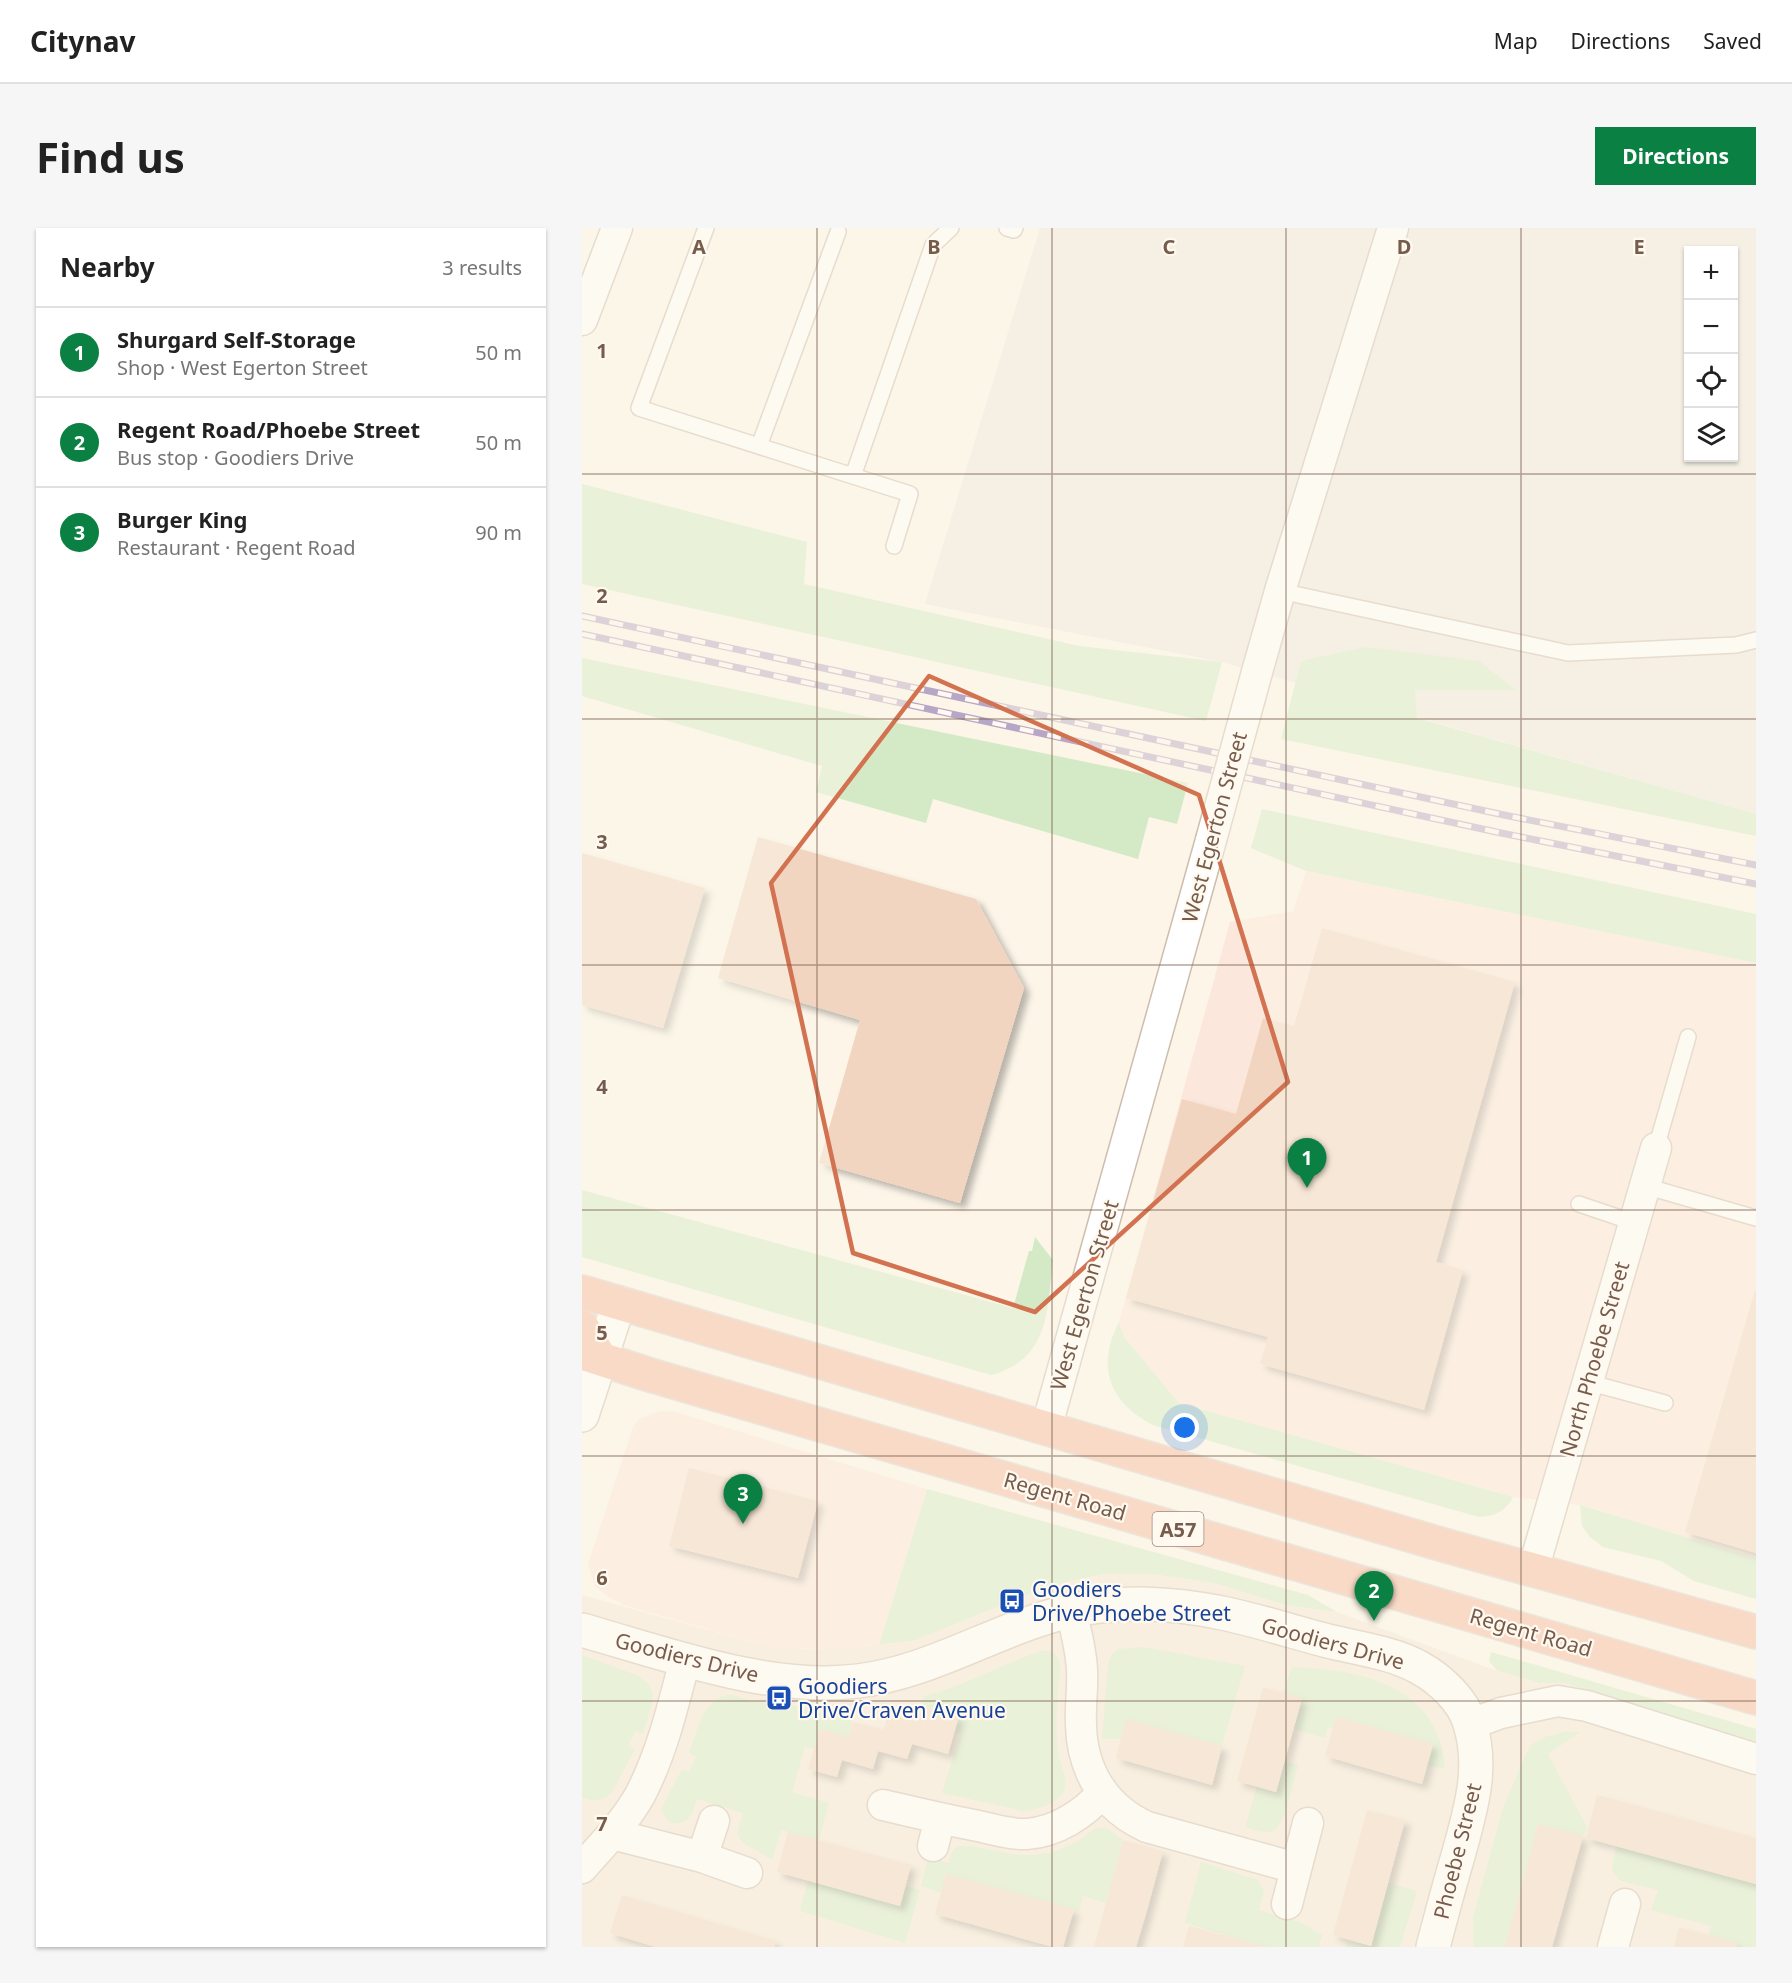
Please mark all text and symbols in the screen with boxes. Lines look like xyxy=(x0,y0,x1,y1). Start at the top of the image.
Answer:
text: Citynav xyxy=(30,22,135,60)
text: Map xyxy=(1494,27,1538,55)
text: Directions xyxy=(1571,27,1670,55)
text: Saved xyxy=(1703,27,1762,55)
button: Directions xyxy=(1595,127,1756,185)
text: Find us xyxy=(36,128,185,185)
text: A xyxy=(692,233,706,260)
text: B xyxy=(927,233,941,260)
text: C xyxy=(1163,233,1176,260)
text: D xyxy=(1397,233,1411,260)
text: E xyxy=(1633,233,1645,260)
map controls xyxy=(1684,246,1738,462)
button: + xyxy=(1684,246,1738,300)
text: Nearby xyxy=(60,249,155,285)
text: 3 results xyxy=(442,254,522,281)
button: − xyxy=(1684,300,1738,354)
text: Shurgard Self-Storage xyxy=(117,324,356,354)
text: 1 xyxy=(596,337,608,364)
text: 1 xyxy=(74,339,85,366)
text: 50 m xyxy=(475,339,522,366)
text: Shop · West Egerton Street xyxy=(117,354,368,381)
button: locate xyxy=(1684,354,1738,408)
button: layers xyxy=(1684,408,1738,462)
text: Regent Road/Phoebe Street xyxy=(117,414,420,444)
text: 2 xyxy=(74,429,85,456)
text: 50 m xyxy=(475,429,522,456)
text: Bus stop · Goodiers Drive xyxy=(117,444,354,471)
text: Burger King xyxy=(117,504,248,534)
text: 3 xyxy=(74,519,85,546)
text: 90 m xyxy=(475,519,522,546)
text: Restaurant · Regent Road xyxy=(117,534,356,561)
text: 2 xyxy=(596,582,608,609)
street label: West Egerton Street xyxy=(1175,728,1253,926)
text: 3 xyxy=(596,828,608,855)
text: 4 xyxy=(596,1073,608,1100)
pin: 1 xyxy=(1288,1138,1326,1188)
street label: West Egerton Street xyxy=(1043,1196,1125,1393)
street label: North Phoebe Street xyxy=(1553,1257,1635,1460)
text: 5 xyxy=(596,1319,608,1346)
your location xyxy=(1170,1413,1199,1442)
street label: Regent Road xyxy=(1001,1465,1129,1527)
pin: 3 xyxy=(724,1474,762,1524)
road number: A57 xyxy=(1152,1512,1204,1546)
text: 6 xyxy=(596,1564,608,1591)
pin: 2 xyxy=(1354,1572,1394,1621)
place label: Goodiers Drive/Phoebe Street xyxy=(1032,1575,1231,1627)
bus stop icon: Goodiers Drive/Phoebe Street xyxy=(997,1586,1027,1616)
street label: Regent Road xyxy=(1467,1601,1595,1663)
street label: Goodiers Drive xyxy=(1258,1610,1408,1676)
street label: Goodiers Drive xyxy=(612,1626,762,1688)
place label: Goodiers Drive/Craven Avenue xyxy=(798,1672,1006,1724)
bus stop icon: Goodiers Drive/Craven Avenue xyxy=(764,1683,794,1713)
street label: Phoebe Street xyxy=(1427,1780,1488,1922)
text: 7 xyxy=(596,1810,608,1837)

